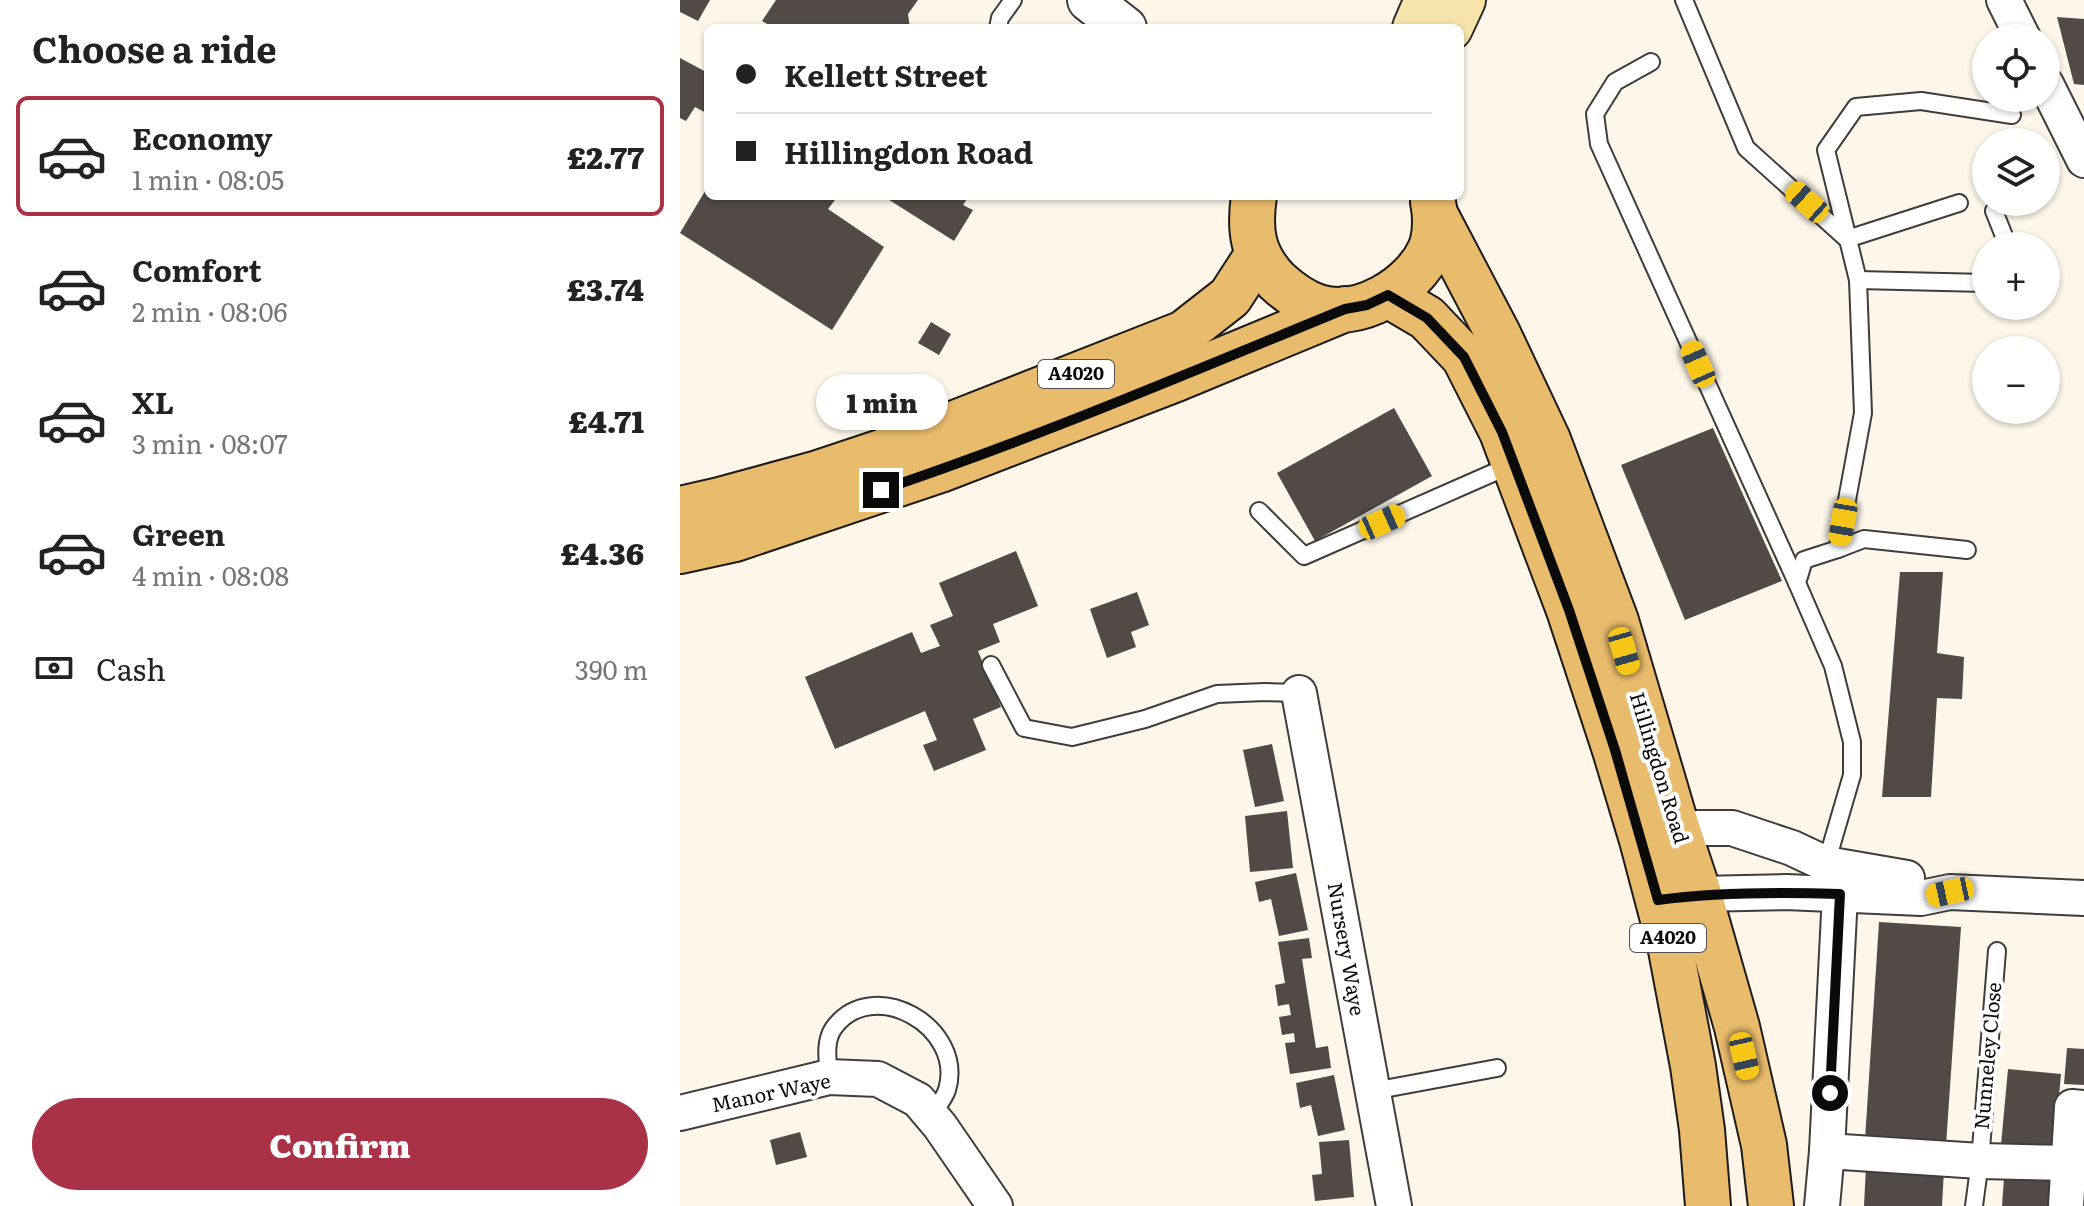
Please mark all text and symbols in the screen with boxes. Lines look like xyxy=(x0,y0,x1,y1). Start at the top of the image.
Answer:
text: Choose a ride xyxy=(32,21,277,74)
map controls xyxy=(1972,24,2060,424)
button: locate xyxy=(1972,24,2060,112)
text: Kellett Street xyxy=(784,52,988,96)
text: Economy xyxy=(132,115,272,159)
icon: car xyxy=(36,120,108,192)
button: layers xyxy=(1972,128,2060,216)
text: Hillingdon Road xyxy=(784,129,1033,173)
text: £2.77 xyxy=(567,134,644,178)
text: 1 min · 08:05 xyxy=(132,159,284,198)
car xyxy=(1781,177,1833,227)
button: + xyxy=(1972,232,2060,320)
text: Comfort xyxy=(132,247,262,291)
icon: car xyxy=(36,252,108,324)
text: £3.74 xyxy=(567,266,644,310)
text: 2 min · 08:06 xyxy=(132,291,288,330)
button: − xyxy=(1972,336,2060,424)
car xyxy=(1677,337,1719,391)
road number: A4020 xyxy=(1038,360,1114,388)
callout: 1 min xyxy=(815,374,947,430)
text: XL xyxy=(132,379,174,423)
text: 1 min xyxy=(847,382,917,421)
icon: car xyxy=(36,384,108,456)
text: £4.71 xyxy=(569,398,644,442)
text: 3 min · 08:07 xyxy=(132,423,288,462)
route end xyxy=(863,472,899,508)
car xyxy=(1827,496,1859,548)
car xyxy=(1355,501,1409,543)
text: Green xyxy=(132,511,225,555)
icon: car xyxy=(36,516,108,588)
text: £4.36 xyxy=(561,530,644,574)
text: 4 min · 08:08 xyxy=(132,555,289,594)
car xyxy=(1606,625,1642,677)
icon: cash xyxy=(32,646,76,690)
text: Cash xyxy=(96,646,166,690)
text: 390 m xyxy=(575,649,648,688)
street label: Hillingdon Road xyxy=(1624,688,1698,847)
car xyxy=(1924,875,1976,909)
street label: Nursery Waye xyxy=(1321,880,1374,1018)
road number: A4020 xyxy=(1630,924,1706,952)
street label: Nunneley Close xyxy=(1965,981,2007,1131)
car xyxy=(1727,1030,1761,1082)
street label: Manor Waye xyxy=(708,1064,833,1118)
route start xyxy=(1812,1075,1848,1111)
button: Confirm xyxy=(32,1098,648,1190)

